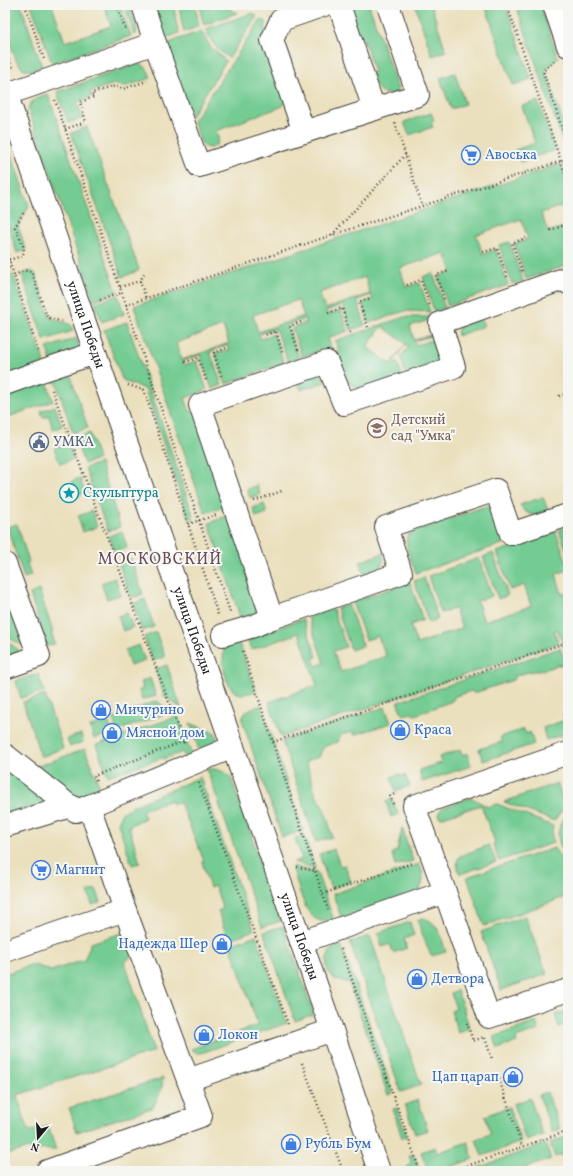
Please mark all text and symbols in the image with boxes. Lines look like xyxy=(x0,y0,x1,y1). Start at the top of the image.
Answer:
supermarket icon: Авоська xyxy=(460,144,482,166)
place label: Авоська xyxy=(485,146,537,165)
street label: улица Победы xyxy=(62,278,109,371)
place label: Детский сад "Умка" xyxy=(391,411,455,446)
school or university icon: Детский сад "Умка" xyxy=(366,417,388,439)
public building icon: УМКА xyxy=(28,431,50,453)
place label: УМКА xyxy=(53,433,94,452)
place icon: Скульптура xyxy=(58,482,80,504)
place label: Скульптура xyxy=(83,484,159,503)
district label: МОСКОВСКИЙ xyxy=(98,549,222,571)
street label: улица Победы xyxy=(168,584,216,677)
shop icon: Мичурино xyxy=(90,699,112,721)
place label: Мичурино xyxy=(115,701,184,720)
shop icon: Краса xyxy=(389,719,411,741)
place label: Краса xyxy=(414,721,452,740)
shop icon: Мясной дом xyxy=(101,722,123,744)
place label: Мясной дом xyxy=(126,724,205,743)
supermarket icon: Магнит xyxy=(30,859,52,881)
place label: Магнит xyxy=(55,861,105,880)
street label: улица Победы xyxy=(275,890,323,983)
shop icon: Надежда Шер xyxy=(211,933,233,955)
place label: Надежда Шер xyxy=(118,935,208,954)
shop icon: Детвора xyxy=(406,968,428,990)
place label: Детвора xyxy=(431,970,484,989)
shop icon: Локон xyxy=(193,1024,215,1046)
place label: Локон xyxy=(218,1026,259,1045)
shop icon: Цап царап xyxy=(502,1066,524,1088)
place label: Цап царап xyxy=(432,1068,499,1087)
north arrow xyxy=(18,1118,58,1158)
shop icon: Рубль Бум xyxy=(280,1133,302,1155)
place label: Рубль Бум xyxy=(305,1135,372,1154)
text: N xyxy=(29,1138,41,1154)

